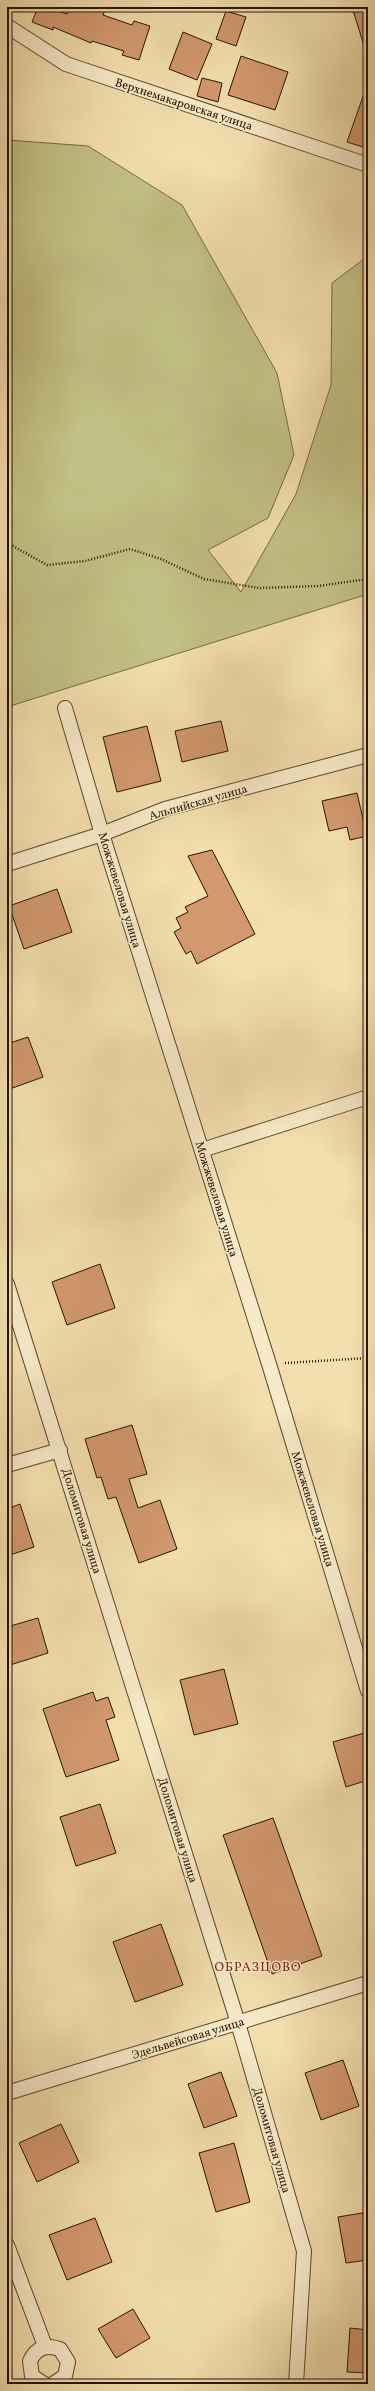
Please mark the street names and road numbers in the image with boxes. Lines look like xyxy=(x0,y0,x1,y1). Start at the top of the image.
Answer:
street label: Верхнемакаровская улица xyxy=(113,75,255,135)
street label: Альпийская улица xyxy=(147,781,249,825)
street label: Можжевеловая улица xyxy=(94,831,144,950)
street label: Можжевеловая улица xyxy=(191,1140,241,1259)
street label: Можжевеловая улица xyxy=(287,1450,337,1569)
street label: Доломитовая улица xyxy=(57,1467,105,1576)
street label: Доломитовая улица xyxy=(153,1776,201,1885)
street label: Эдельвейсовая улица xyxy=(130,2014,247,2064)
street label: Доломитовая улица xyxy=(248,2085,294,2195)

